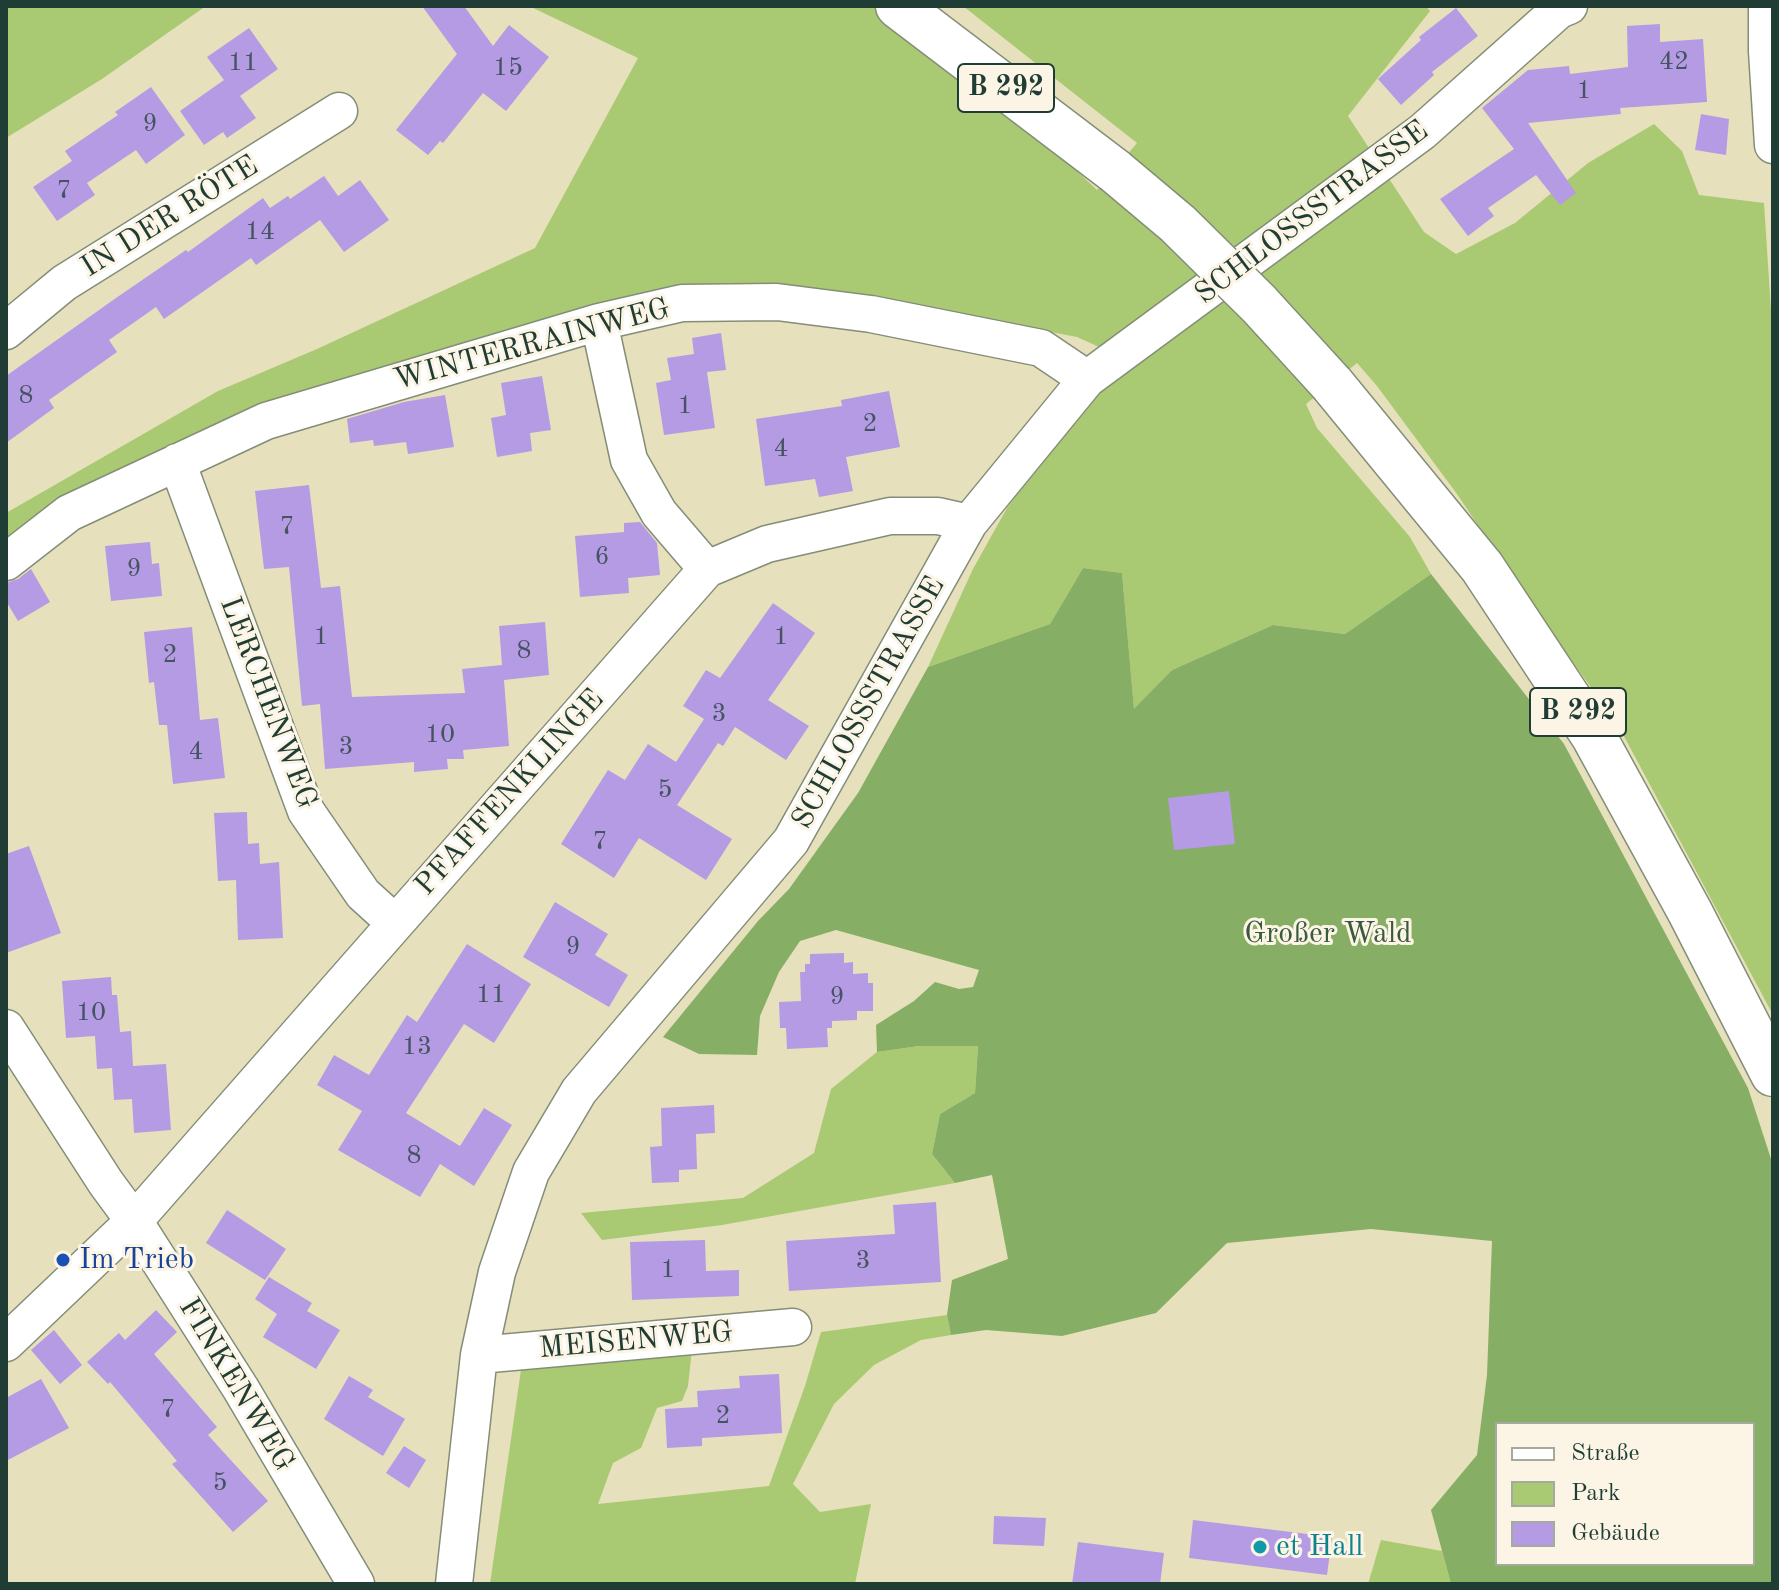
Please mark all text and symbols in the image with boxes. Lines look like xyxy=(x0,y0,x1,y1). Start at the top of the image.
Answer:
house number: 42 xyxy=(1659,46,1689,78)
house number: 11 xyxy=(228,47,258,79)
house number: 15 xyxy=(493,52,523,84)
road number: B 292 xyxy=(958,64,1054,112)
house number: 1 xyxy=(1576,75,1592,107)
house number: 9 xyxy=(142,108,158,140)
street label: SCHLOSSSTRASSE xyxy=(1188,113,1436,313)
street label: IN DER RÖTE xyxy=(75,148,265,286)
house number: 7 xyxy=(56,175,72,207)
house number: 14 xyxy=(245,216,275,248)
street label: WINTERRAINWEG xyxy=(390,291,674,399)
house number: 8 xyxy=(18,380,34,412)
house number: 1 xyxy=(677,390,693,422)
house number: 2 xyxy=(862,408,878,440)
house number: 4 xyxy=(773,433,789,465)
house number: 7 xyxy=(279,511,295,543)
house number: 6 xyxy=(594,541,610,573)
house number: 9 xyxy=(126,553,142,585)
street label: SCHLOSSSTRASSE xyxy=(785,571,953,835)
street label: LERCHENWEG xyxy=(211,592,325,814)
house number: 1 xyxy=(313,621,329,653)
house number: 1 xyxy=(773,621,789,653)
house number: 8 xyxy=(516,635,532,667)
house number: 2 xyxy=(162,639,178,671)
street label: PFAFFENKLINGE xyxy=(408,682,612,904)
road number: B 292 xyxy=(1530,688,1626,736)
house number: 3 xyxy=(711,698,727,730)
house number: 10 xyxy=(425,719,455,751)
house number: 3 xyxy=(338,731,354,763)
house number: 4 xyxy=(188,736,204,768)
house number: 5 xyxy=(657,774,673,806)
house number: 7 xyxy=(592,826,608,858)
park label: Großer Wald xyxy=(1244,916,1412,952)
house number: 9 xyxy=(565,931,581,963)
house number: 11 xyxy=(476,979,506,1011)
house number: 9 xyxy=(829,981,845,1013)
house number: 10 xyxy=(76,997,106,1029)
house number: 13 xyxy=(402,1031,432,1063)
house number: 8 xyxy=(406,1140,422,1172)
place label: Im Trieb xyxy=(79,1242,194,1278)
house number: 3 xyxy=(855,1245,871,1277)
marker: Im Trieb xyxy=(54,1251,72,1269)
house number: 1 xyxy=(660,1254,676,1286)
street label: FINKENWEG xyxy=(170,1292,302,1478)
street label: MEISENWEG xyxy=(538,1315,734,1367)
house number: 7 xyxy=(160,1394,176,1426)
house number: 2 xyxy=(715,1400,731,1432)
legend xyxy=(1495,1422,1755,1566)
text: Straße xyxy=(1571,1442,1640,1466)
house number: 5 xyxy=(212,1467,228,1499)
text: Park xyxy=(1571,1482,1620,1506)
text: Gebäude xyxy=(1571,1522,1660,1546)
place label: et Hall xyxy=(1276,1529,1363,1565)
marker: et Hall xyxy=(1251,1538,1269,1556)

